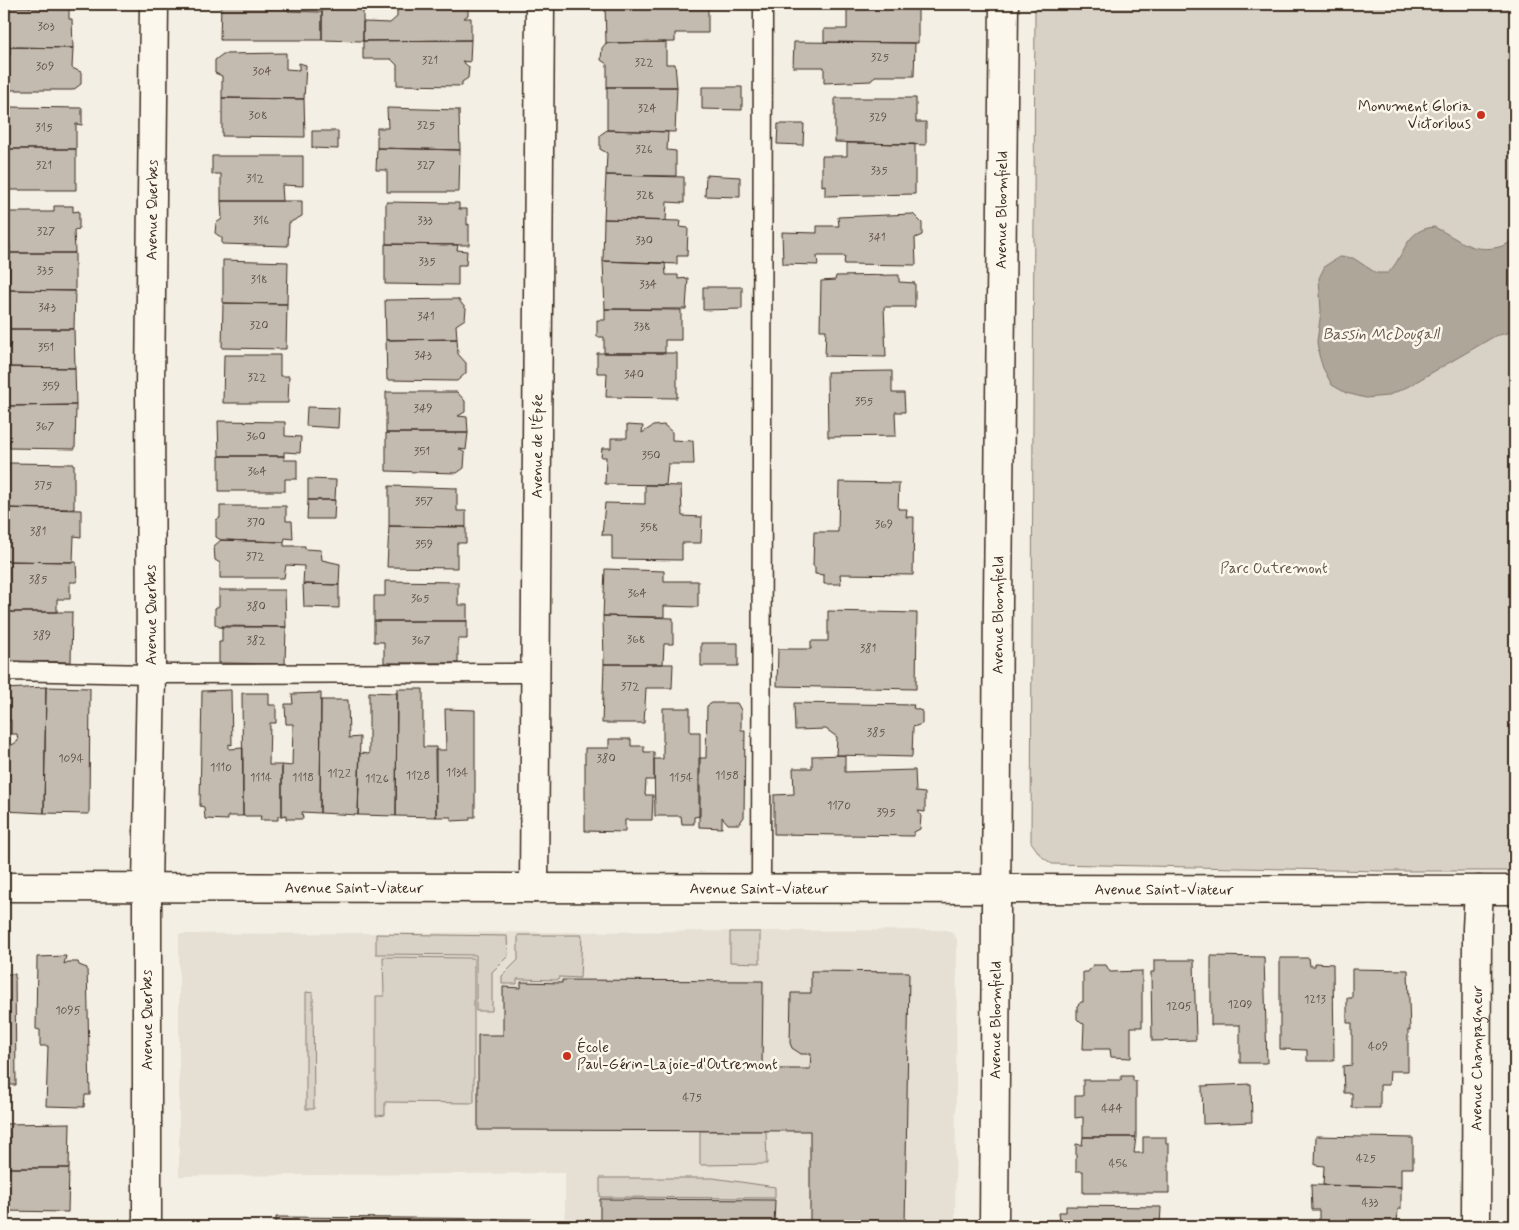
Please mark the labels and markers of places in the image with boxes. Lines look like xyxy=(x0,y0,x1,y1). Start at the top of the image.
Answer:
place label: Monument Gloria Victoribus xyxy=(1358,97,1472,134)
marker: Monument Gloria Victoribus xyxy=(1475,109,1487,121)
place label: École Paul-Gérin-Lajoie-d'Outremont xyxy=(577,1037,778,1075)
marker: École Paul-Gérin-Lajoie-d'Outremont xyxy=(561,1050,573,1062)

